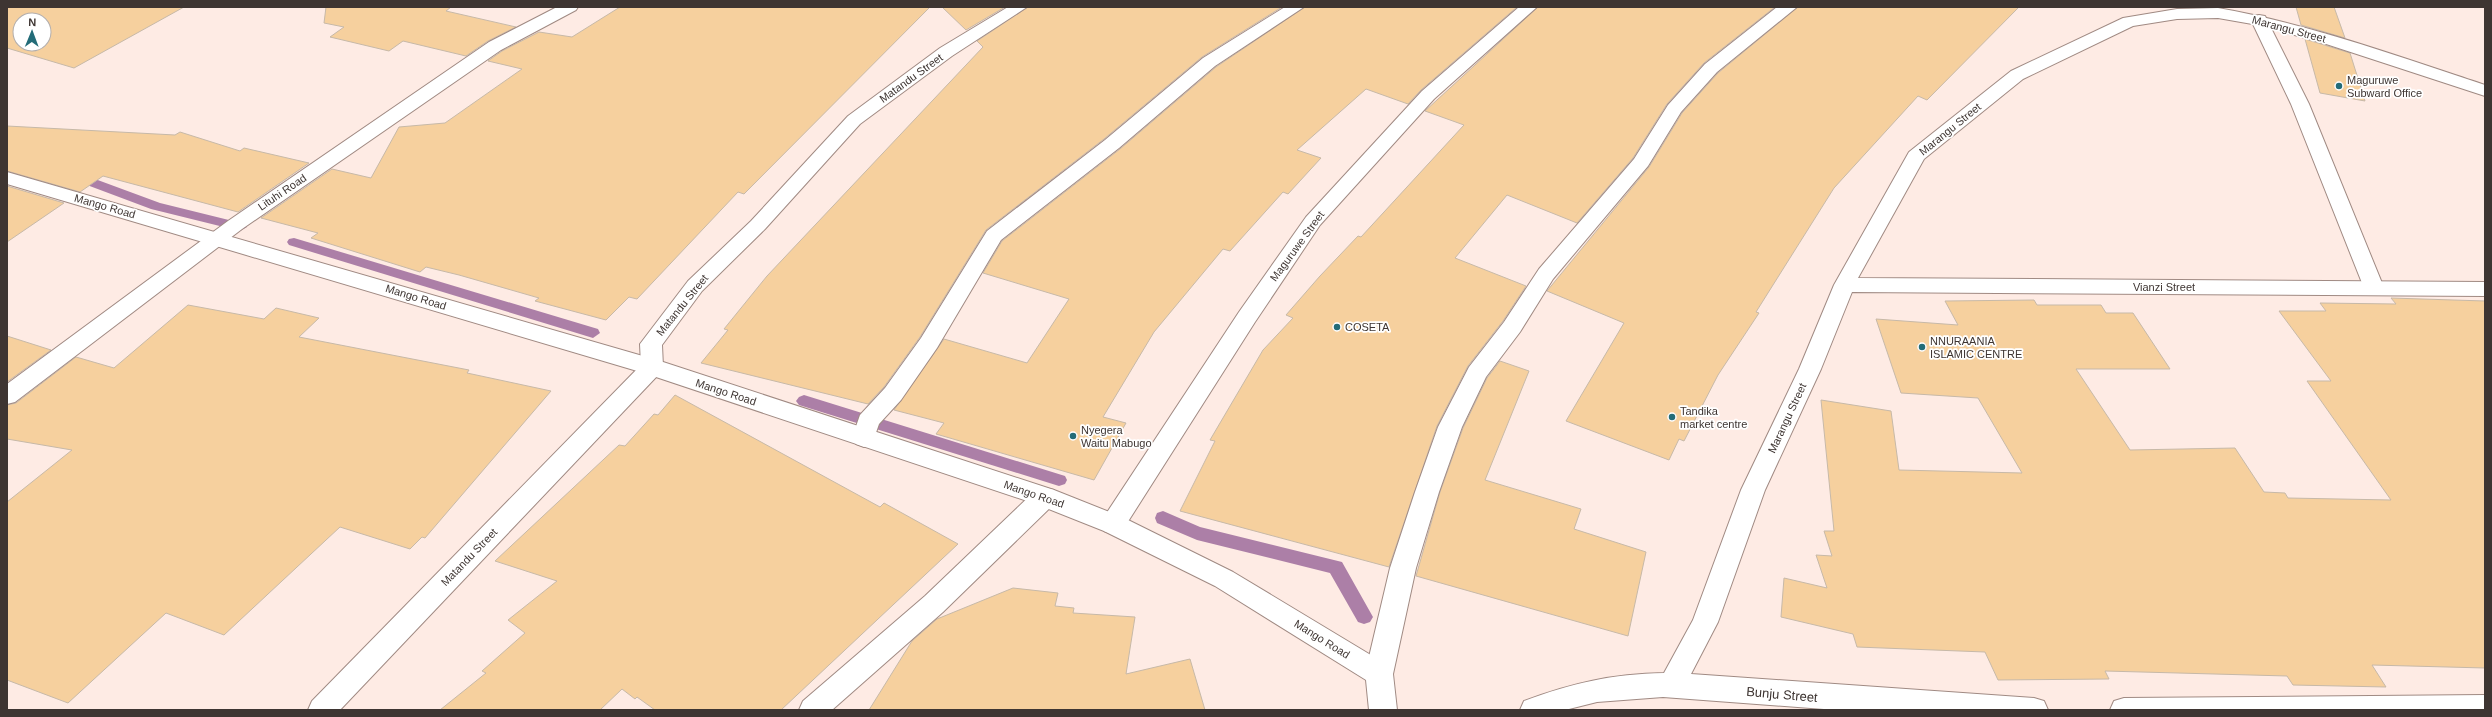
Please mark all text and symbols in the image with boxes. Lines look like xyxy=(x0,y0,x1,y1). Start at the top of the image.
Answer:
north arrow xyxy=(12,12,52,52)
street label: Marangu Street xyxy=(2251,13,2327,45)
text: N xyxy=(28,16,36,28)
street label: Matandu Street xyxy=(877,51,945,105)
place label: Maguruwe Subward Office xyxy=(2347,74,2422,99)
marker: Maguruwe Subward Office xyxy=(2334,81,2344,91)
street label: Marangu Street xyxy=(1917,100,1983,158)
street label: Lituhi Road xyxy=(256,171,308,213)
street label: Mango Road xyxy=(73,192,137,220)
street label: Maguruwe Street xyxy=(1268,209,1326,283)
street label: Matandu Street xyxy=(654,272,710,338)
street label: Vianzi Street xyxy=(2133,281,2195,293)
street label: Mango Road xyxy=(384,282,448,312)
place label: COSETA xyxy=(1345,321,1390,333)
marker: COSETA xyxy=(1332,322,1342,332)
place label: NNURAANIA ISLAMIC CENTRE xyxy=(1930,335,2022,360)
marker: NNURAANIA ISLAMIC CENTRE xyxy=(1917,342,1927,352)
street label: Mango Road xyxy=(694,377,758,407)
street label: Marangu Street xyxy=(1766,381,1808,455)
place label: Tandika market centre xyxy=(1680,405,1747,430)
marker: Tandika market centre xyxy=(1667,412,1677,422)
place label: Nyegera Waitu Mabugo xyxy=(1081,424,1152,449)
marker: Nyegera Waitu Mabugo xyxy=(1068,431,1078,441)
street label: Mango Road xyxy=(1002,478,1066,510)
street label: Matandu Street xyxy=(439,526,499,588)
street label: Mango Road xyxy=(1292,617,1352,661)
street label: Bunju Street xyxy=(1746,684,1819,705)

